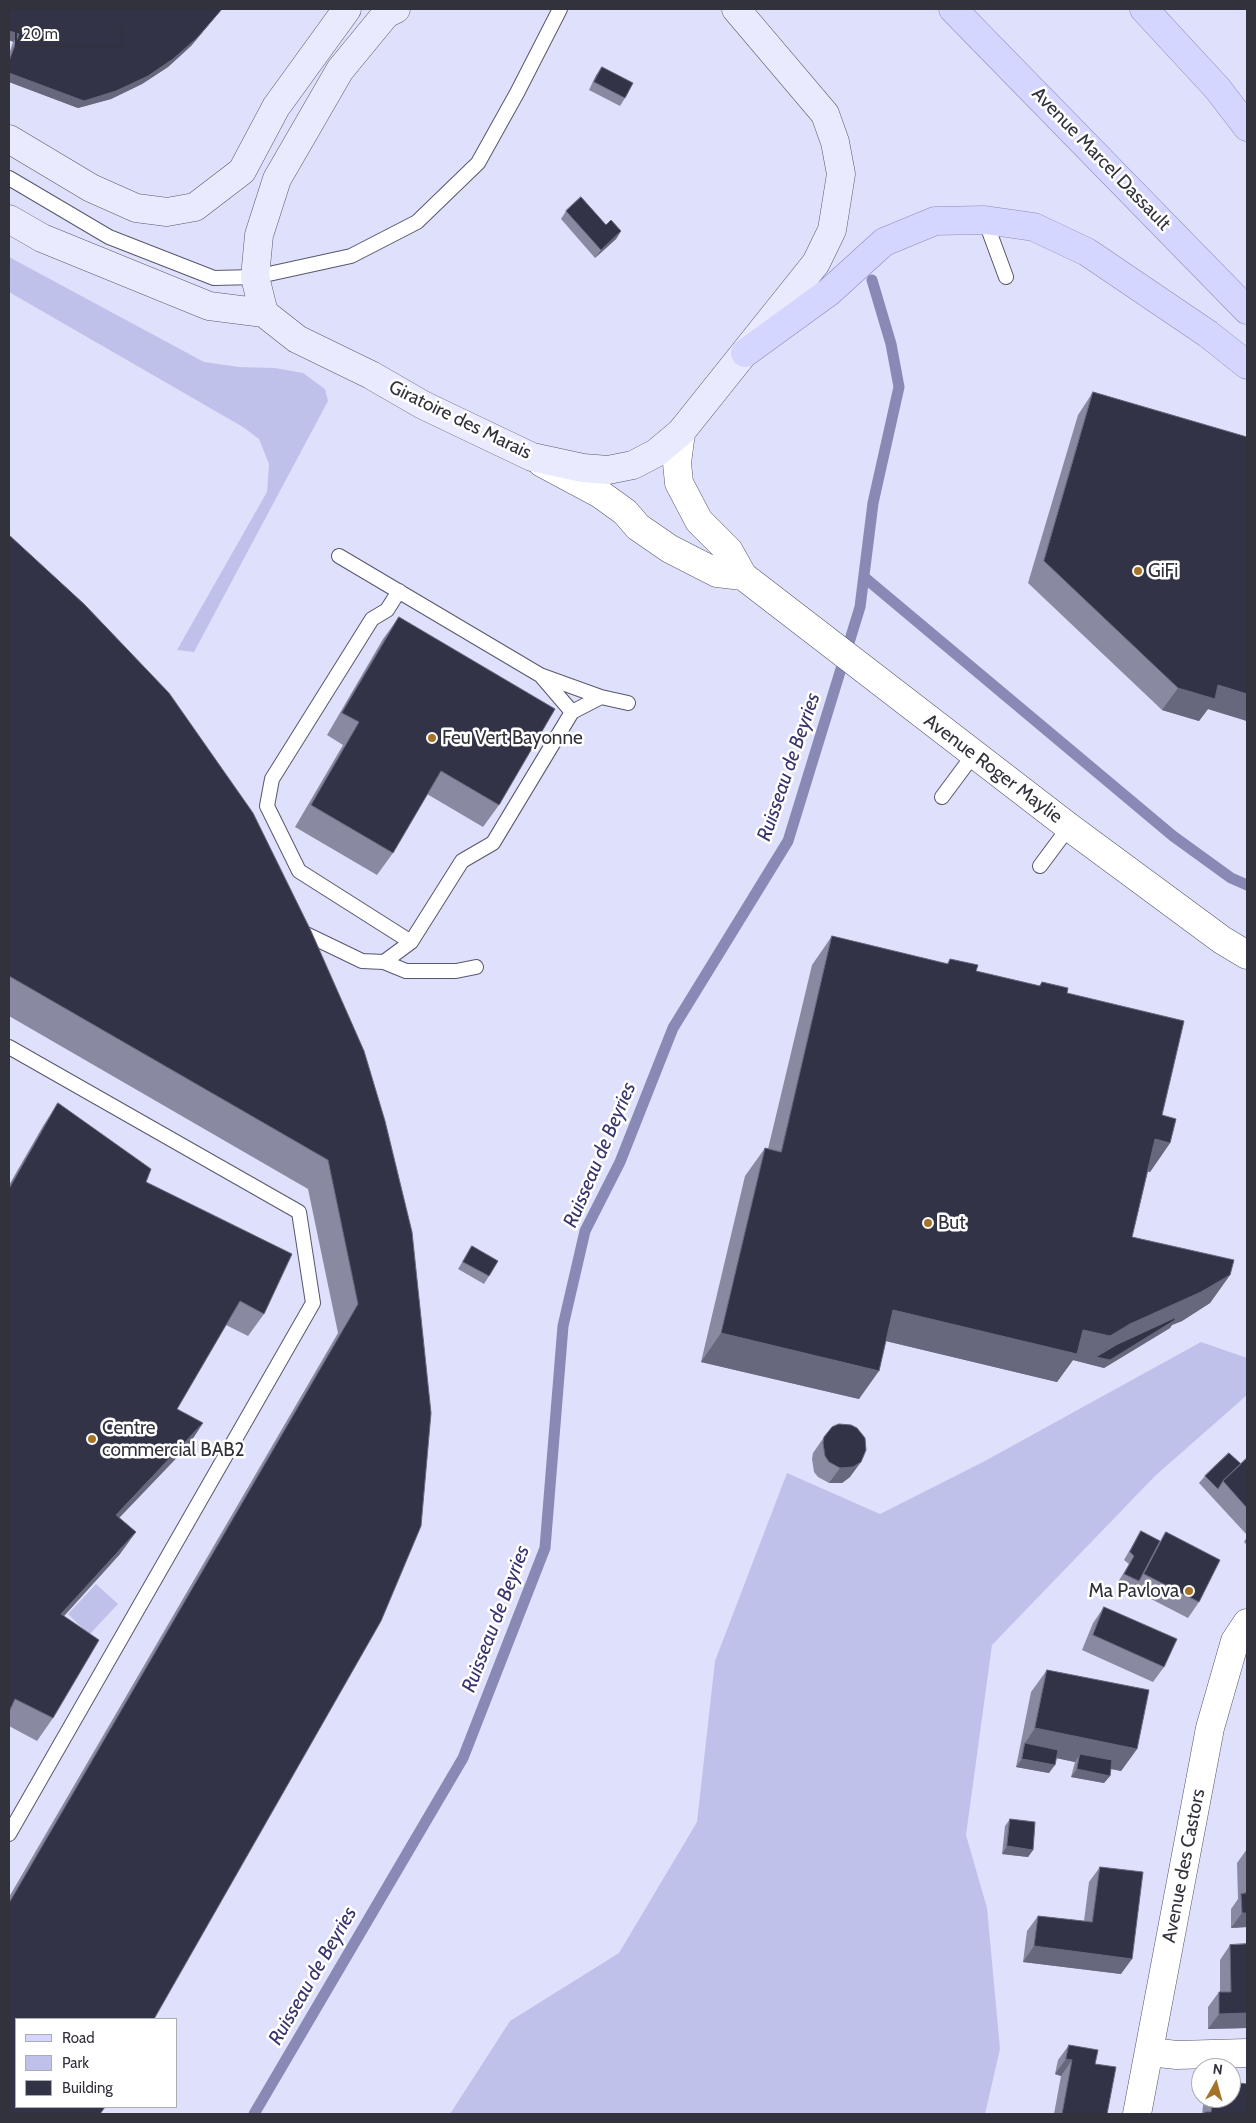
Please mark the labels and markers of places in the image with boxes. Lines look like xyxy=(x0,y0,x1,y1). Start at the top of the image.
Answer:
place label: GiFi xyxy=(1148,560,1178,582)
marker: GiFi xyxy=(1132,565,1144,577)
place label: Feu Vert Bayonne xyxy=(442,727,583,749)
marker: Feu Vert Bayonne xyxy=(426,732,438,744)
place label: But xyxy=(938,1212,966,1234)
marker: But xyxy=(922,1217,934,1229)
place label: Centre commercial BAB2 xyxy=(102,1417,244,1461)
marker: Centre commercial BAB2 xyxy=(86,1433,98,1445)
place label: Ma Pavlova xyxy=(1089,1580,1179,1602)
marker: Ma Pavlova xyxy=(1183,1585,1195,1597)

